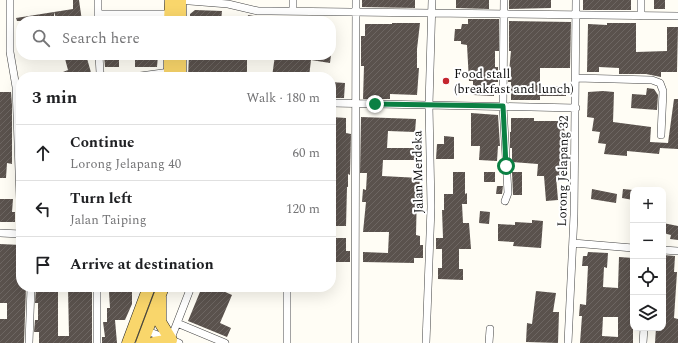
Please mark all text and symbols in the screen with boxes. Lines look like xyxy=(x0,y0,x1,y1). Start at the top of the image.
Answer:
search box xyxy=(16,16,336,60)
icon: search xyxy=(30,27,52,49)
text: Search here xyxy=(62,27,140,50)
place label: Food stall (breakfast and lunch) xyxy=(454,64,574,99)
marker: Food stall (breakfast and lunch) xyxy=(441,76,451,86)
text: 3 min xyxy=(32,85,77,111)
text: Walk · 180 m xyxy=(246,88,320,108)
route end xyxy=(366,95,384,113)
street label: Lorong Jelapang 32 xyxy=(552,115,574,227)
street label: Jalan Merdeka xyxy=(407,130,429,214)
text: Continue xyxy=(70,131,135,154)
icon: ahead xyxy=(32,142,54,164)
text: 60 m xyxy=(293,143,320,163)
text: Lorong Jelapang 40 xyxy=(70,154,181,174)
route start xyxy=(497,157,515,175)
text: Turn left xyxy=(70,187,132,210)
map controls xyxy=(630,187,666,331)
button: + xyxy=(630,187,666,223)
icon: left xyxy=(32,198,54,220)
text: 120 m xyxy=(286,199,320,219)
text: Jalan Taiping xyxy=(70,210,147,230)
button: − xyxy=(630,223,666,259)
text: Arrive at destination xyxy=(70,253,214,276)
icon: arrive xyxy=(32,254,54,276)
button: locate xyxy=(630,259,666,295)
button: layers xyxy=(630,295,666,331)

